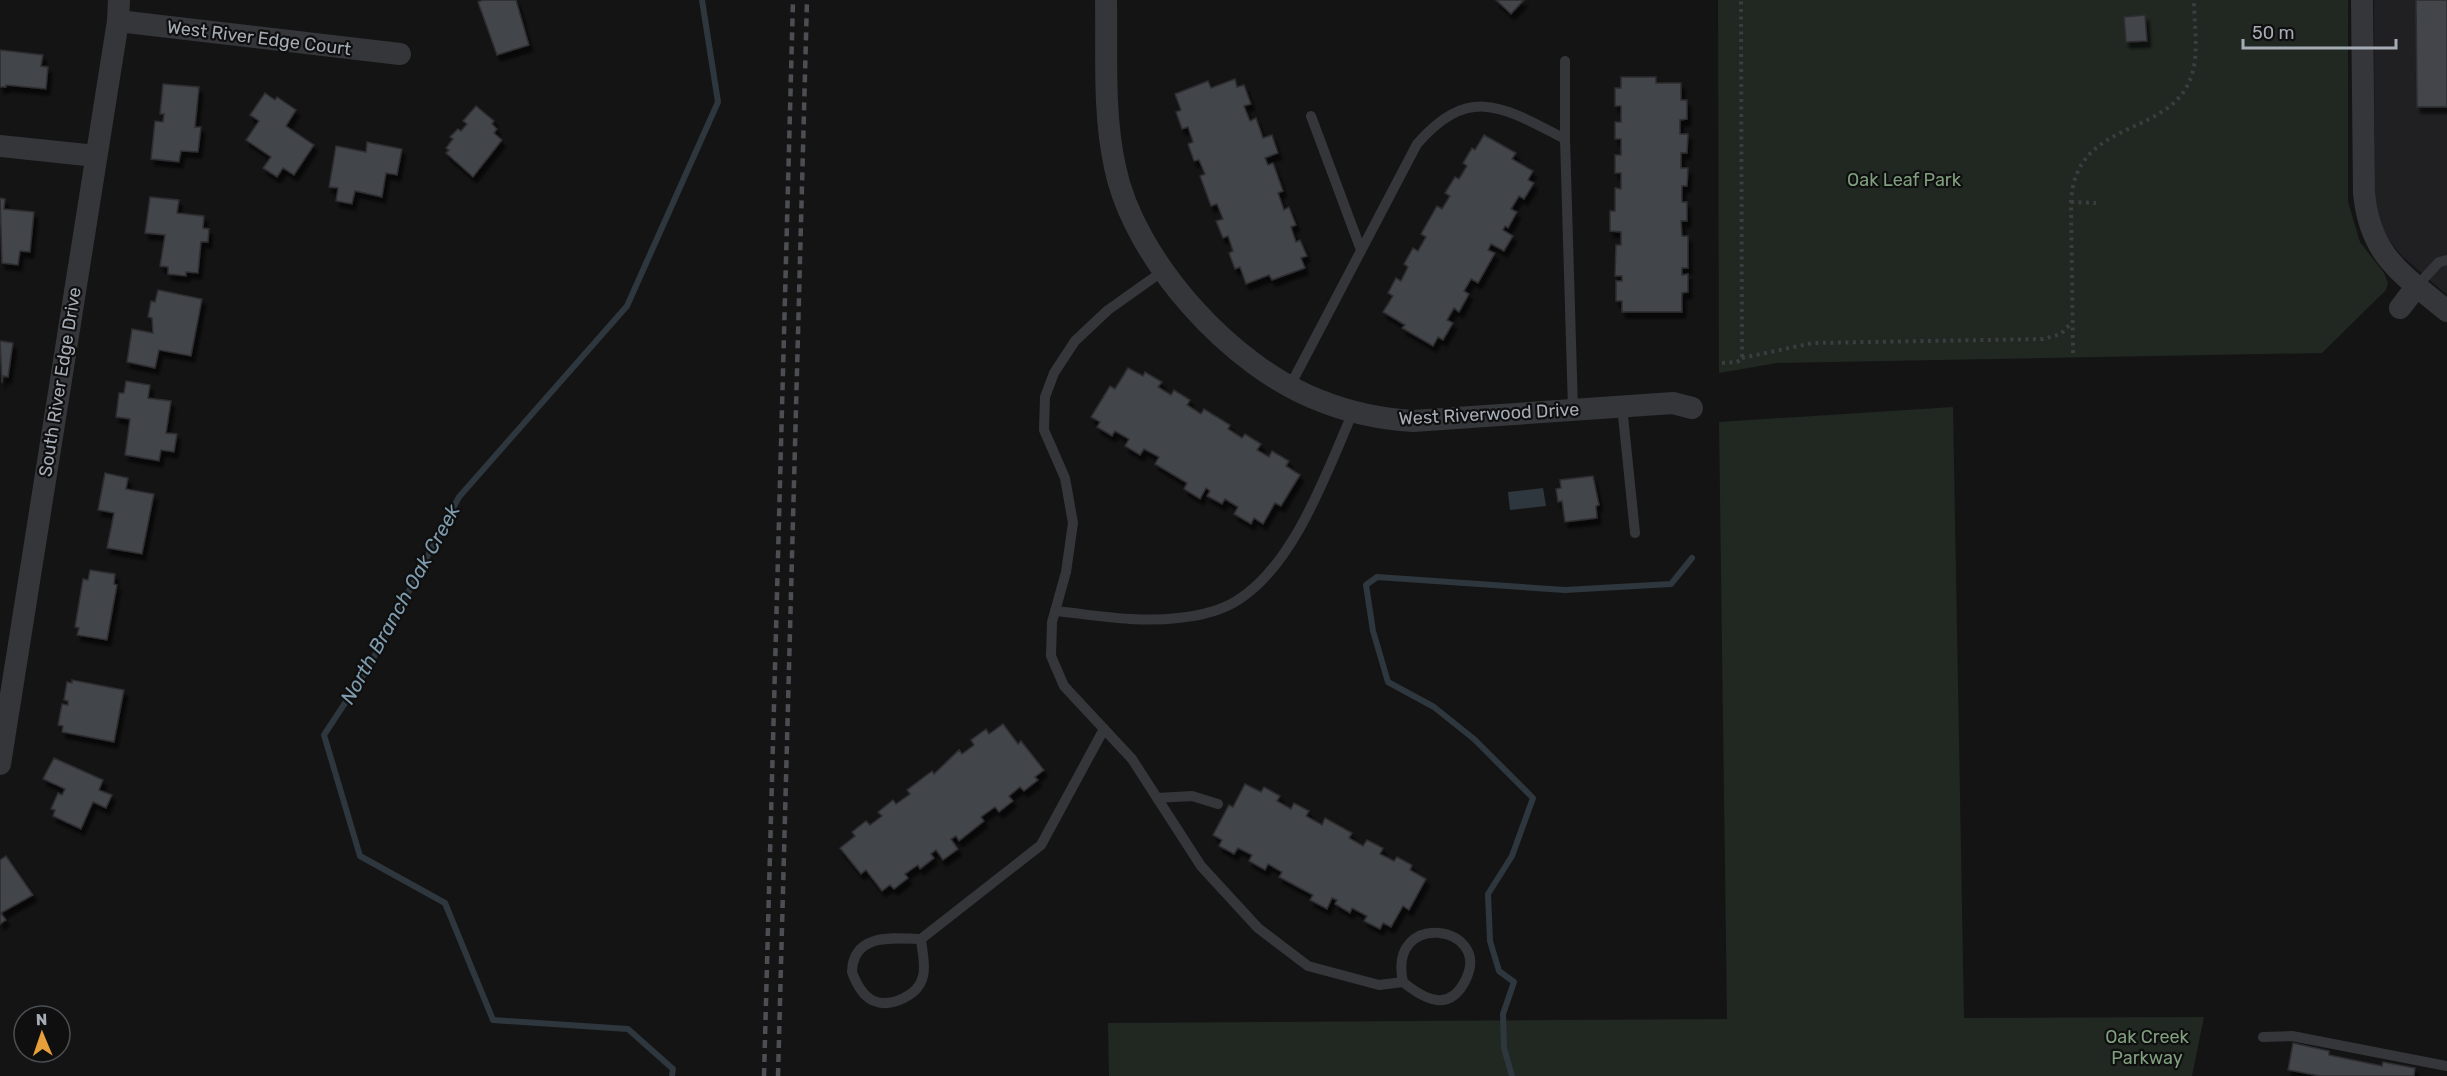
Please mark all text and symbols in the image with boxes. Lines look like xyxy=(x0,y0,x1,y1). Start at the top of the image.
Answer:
scale bar xyxy=(2243,12,2396,50)
street label: West River Edge Court xyxy=(166,16,352,60)
text: 50 m xyxy=(2252,22,2295,44)
park label: Oak Leaf Park xyxy=(1847,169,1962,191)
street label: South River Edge Drive xyxy=(34,286,86,478)
street label: West Riverwood Drive xyxy=(1398,398,1580,430)
water label: North Branch Oak Creek xyxy=(335,499,465,708)
north arrow xyxy=(12,1004,72,1064)
text: N xyxy=(35,1010,48,1029)
park label: Oak Creek Parkway xyxy=(2105,1026,2190,1069)

